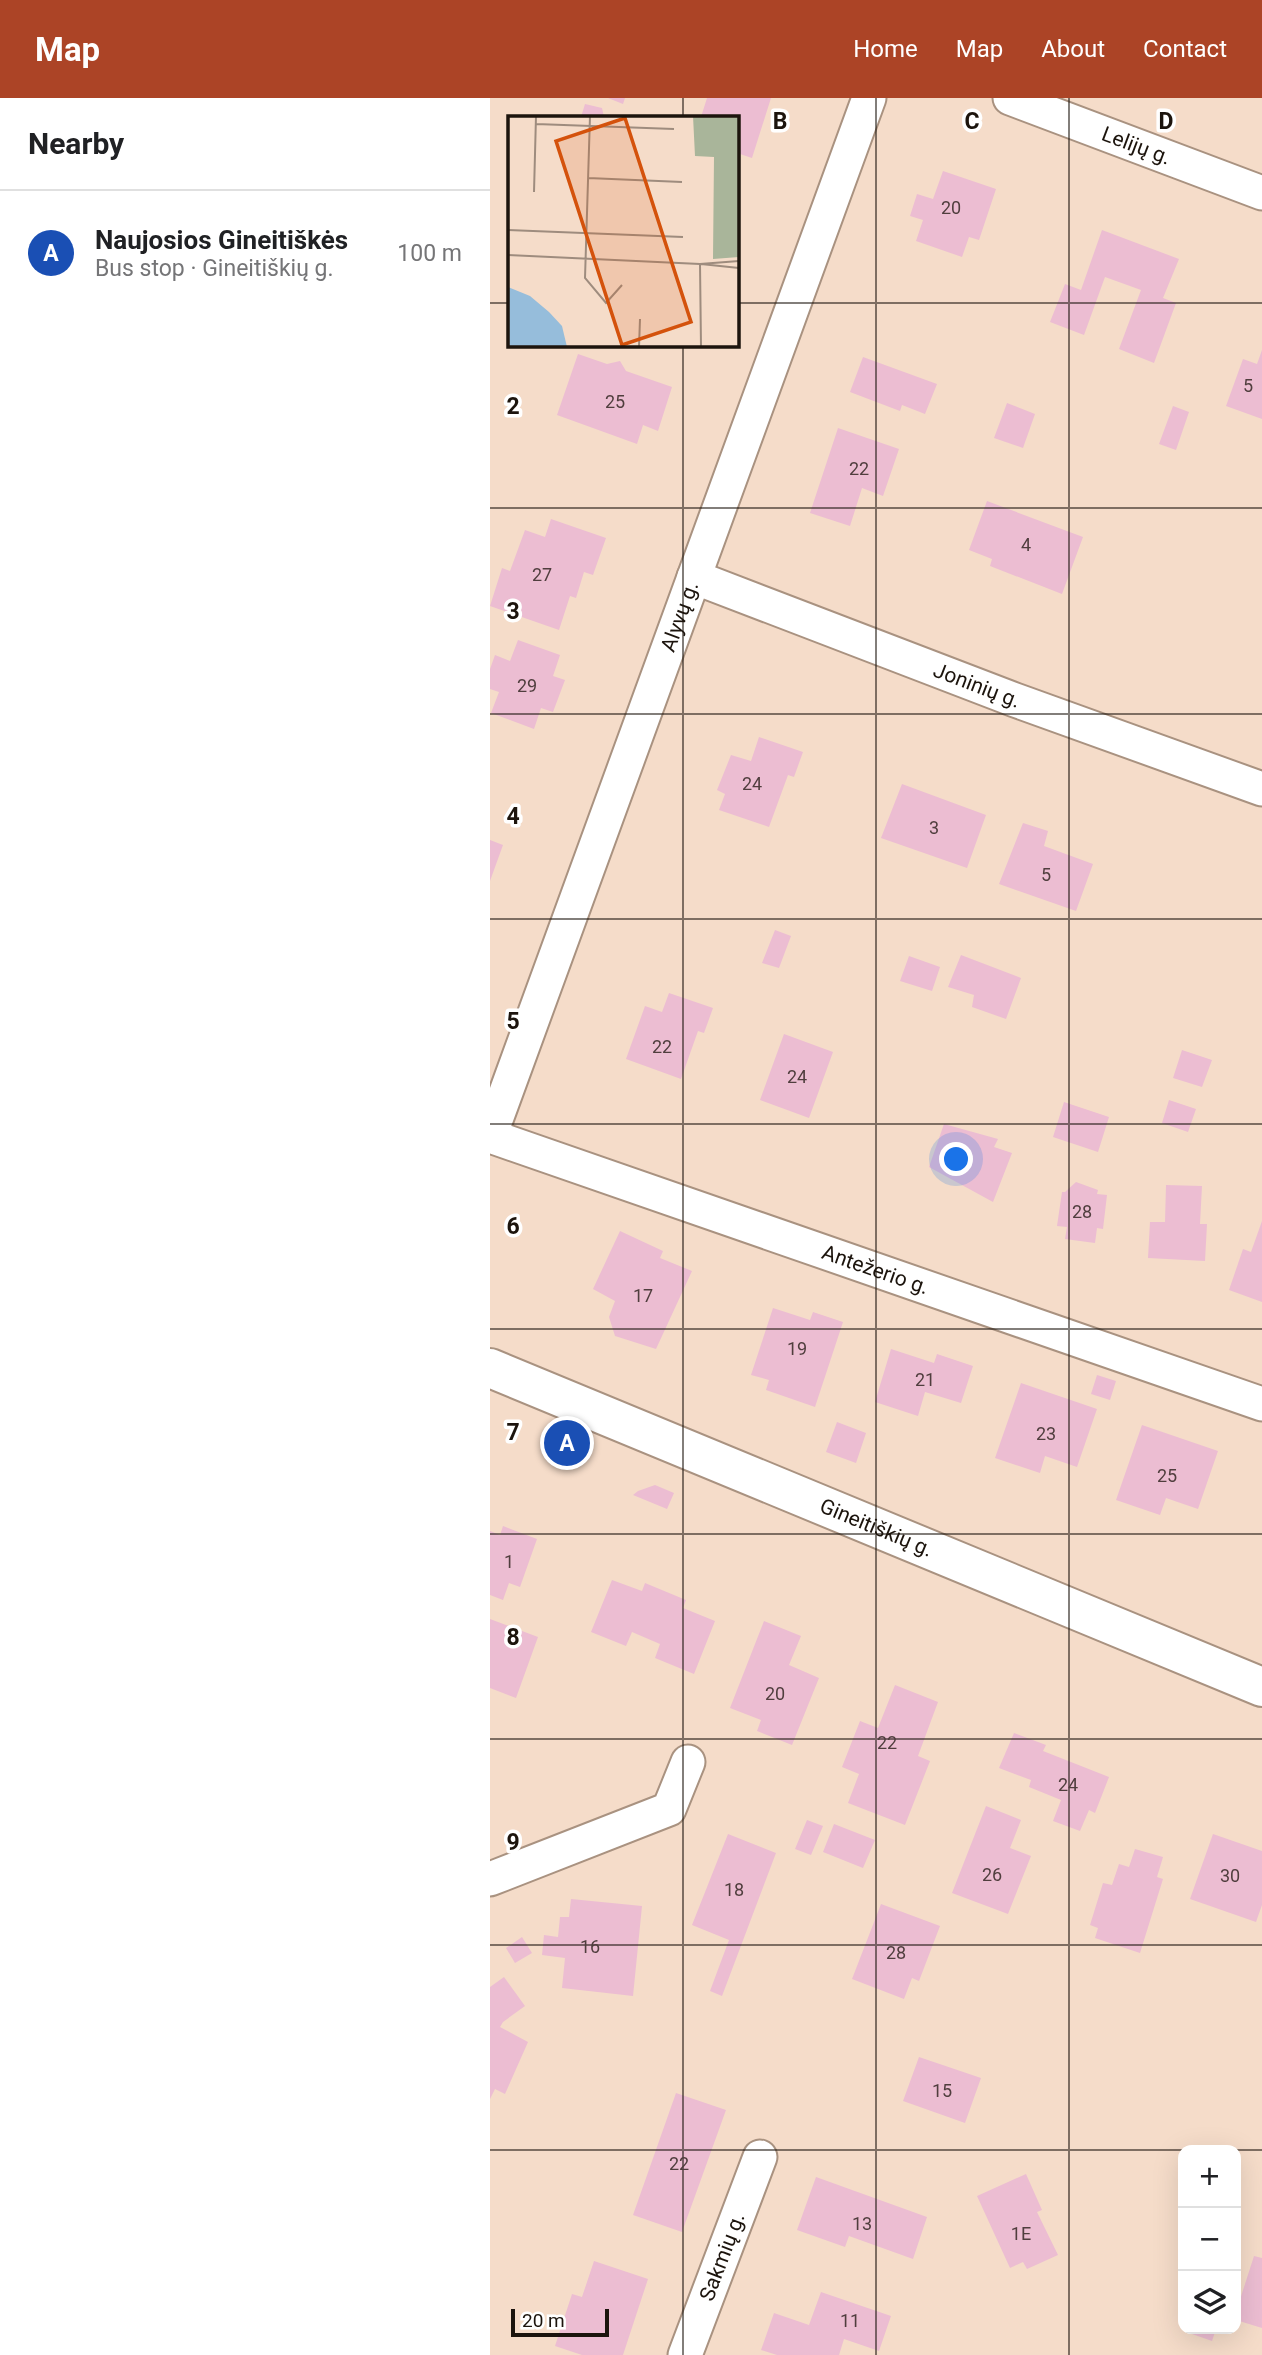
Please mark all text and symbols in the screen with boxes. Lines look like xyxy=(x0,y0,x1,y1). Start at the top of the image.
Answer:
text: Map xyxy=(35,30,100,69)
text: Home xyxy=(853,35,918,63)
text: Map xyxy=(956,35,1003,63)
text: About xyxy=(1041,35,1105,63)
text: Contact xyxy=(1143,35,1227,63)
text: B xyxy=(773,108,787,135)
text: C xyxy=(964,108,980,135)
text: D xyxy=(1159,108,1173,135)
inset map xyxy=(508,116,738,346)
street label: Lelijų g. xyxy=(1098,122,1174,170)
text: Nearby xyxy=(28,126,124,161)
house number: 20 xyxy=(941,197,961,218)
text: Naujosios Gineitiškės xyxy=(95,225,348,255)
text: A xyxy=(43,240,59,267)
text: 100 m xyxy=(397,240,462,267)
text: Bus stop · Gineitiškių g. xyxy=(95,255,334,282)
house number: 5 xyxy=(1243,375,1253,396)
house number: 25 xyxy=(605,391,625,412)
text: 2 xyxy=(506,393,520,420)
house number: 22 xyxy=(849,458,869,479)
house number: 4 xyxy=(1021,534,1031,555)
house number: 27 xyxy=(532,564,552,585)
street label: Alyvų g. xyxy=(656,578,703,655)
text: 3 xyxy=(506,598,520,625)
street label: Joninių g. xyxy=(930,658,1024,713)
house number: 29 xyxy=(517,675,537,696)
house number: 24 xyxy=(742,773,762,794)
text: 4 xyxy=(506,803,520,830)
house number: 3 xyxy=(929,817,939,838)
house number: 5 xyxy=(1041,864,1051,885)
text: 5 xyxy=(506,1008,520,1035)
house number: 22 xyxy=(652,1036,672,1057)
house number: 24 xyxy=(787,1066,807,1087)
your location xyxy=(939,1142,973,1176)
house number: 28 xyxy=(1072,1201,1092,1222)
text: 6 xyxy=(506,1213,520,1240)
street label: Antežerio g. xyxy=(819,1240,932,1299)
house number: 17 xyxy=(633,1285,653,1306)
house number: 19 xyxy=(787,1338,807,1359)
house number: 21 xyxy=(915,1369,935,1390)
pin: A xyxy=(544,1417,590,1469)
text: 7 xyxy=(506,1419,520,1446)
house number: 23 xyxy=(1036,1423,1056,1444)
house number: 25 xyxy=(1157,1465,1177,1486)
street label: Gineitiškių g. xyxy=(816,1494,936,1562)
house number: 1 xyxy=(504,1551,514,1572)
text: 8 xyxy=(506,1624,520,1651)
house number: 20 xyxy=(765,1683,785,1704)
house number: 22 xyxy=(877,1732,897,1753)
house number: 24 xyxy=(1058,1774,1078,1795)
text: 9 xyxy=(506,1829,520,1856)
house number: 26 xyxy=(982,1864,1002,1885)
house number: 30 xyxy=(1220,1865,1240,1886)
house number: 18 xyxy=(724,1879,744,1900)
house number: 16 xyxy=(580,1936,600,1957)
house number: 28 xyxy=(886,1942,906,1963)
house number: 15 xyxy=(932,2080,952,2101)
map controls xyxy=(1178,2145,1241,2334)
button: + xyxy=(1178,2145,1241,2208)
house number: 22 xyxy=(669,2153,689,2174)
button: − xyxy=(1178,2208,1241,2271)
street label: Sakmių g. xyxy=(695,2209,750,2304)
house number: 13 xyxy=(852,2213,872,2234)
house number: 1E xyxy=(1011,2223,1031,2244)
button: layers xyxy=(1178,2271,1241,2334)
scale bar xyxy=(511,2306,609,2338)
text: 20 m xyxy=(522,2309,565,2332)
house number: 11 xyxy=(840,2310,860,2331)

